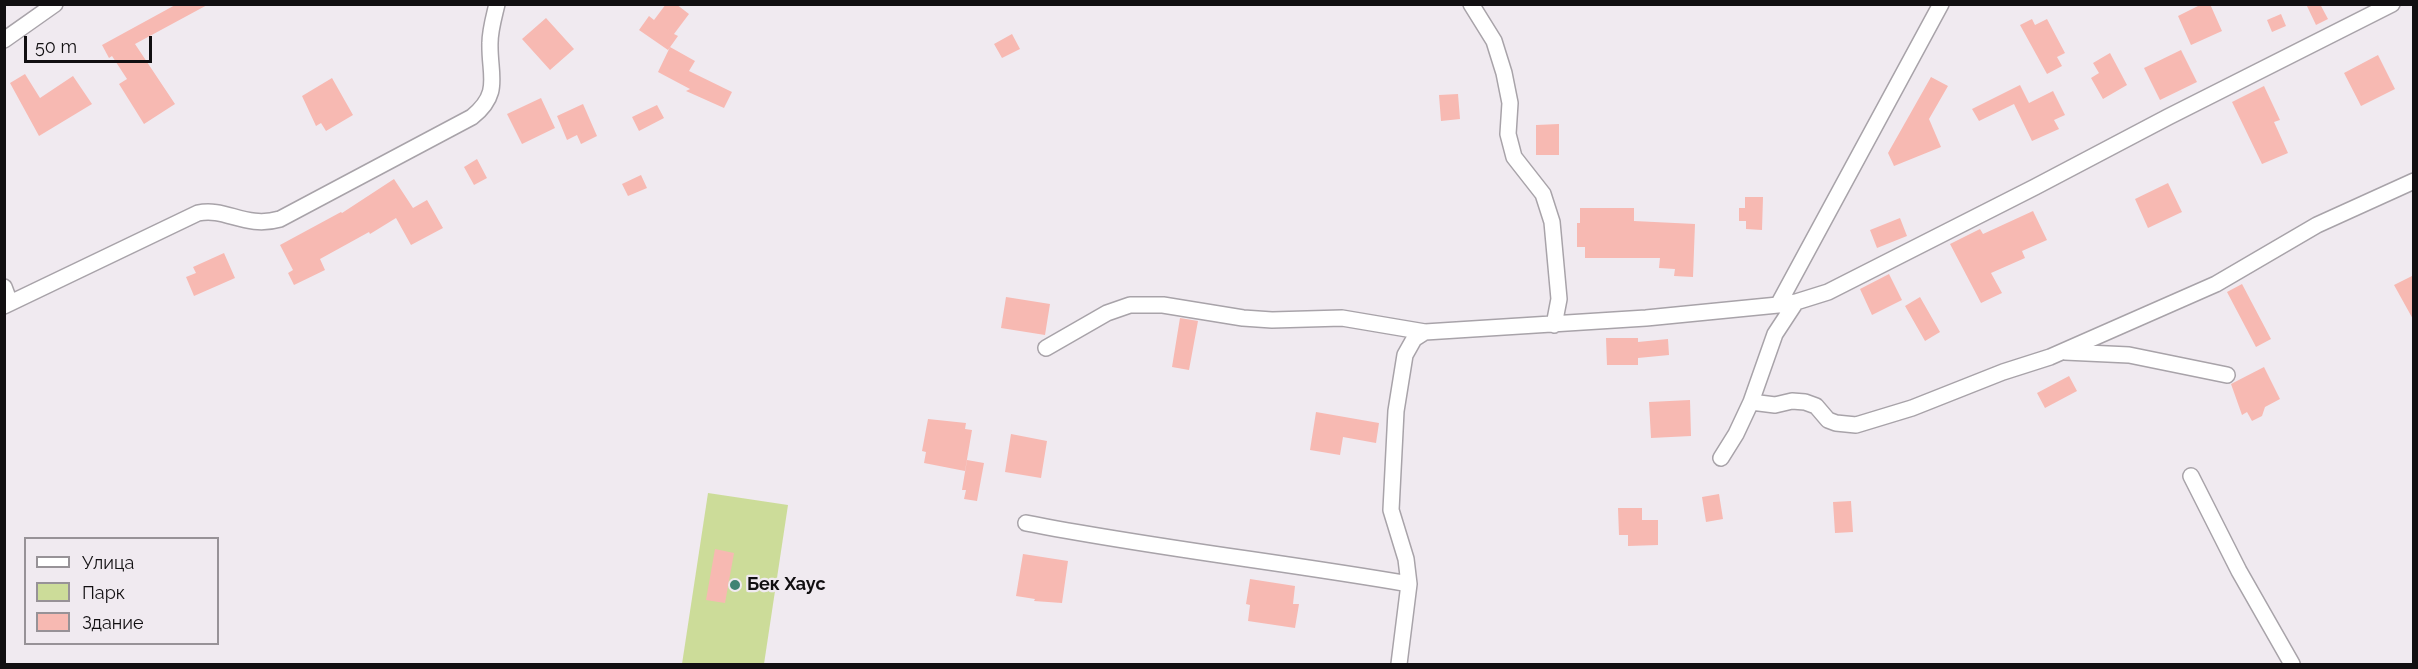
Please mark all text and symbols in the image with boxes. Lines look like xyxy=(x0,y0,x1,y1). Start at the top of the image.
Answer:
scale bar xyxy=(27,24,154,62)
text: 50 m xyxy=(35,36,77,57)
legend xyxy=(24,537,219,645)
text: Улица xyxy=(82,552,134,573)
place label: Бек Хаус xyxy=(747,574,826,596)
marker: Бек Хаус xyxy=(728,578,742,592)
text: Парк xyxy=(82,582,125,603)
text: Здание xyxy=(82,612,144,633)

